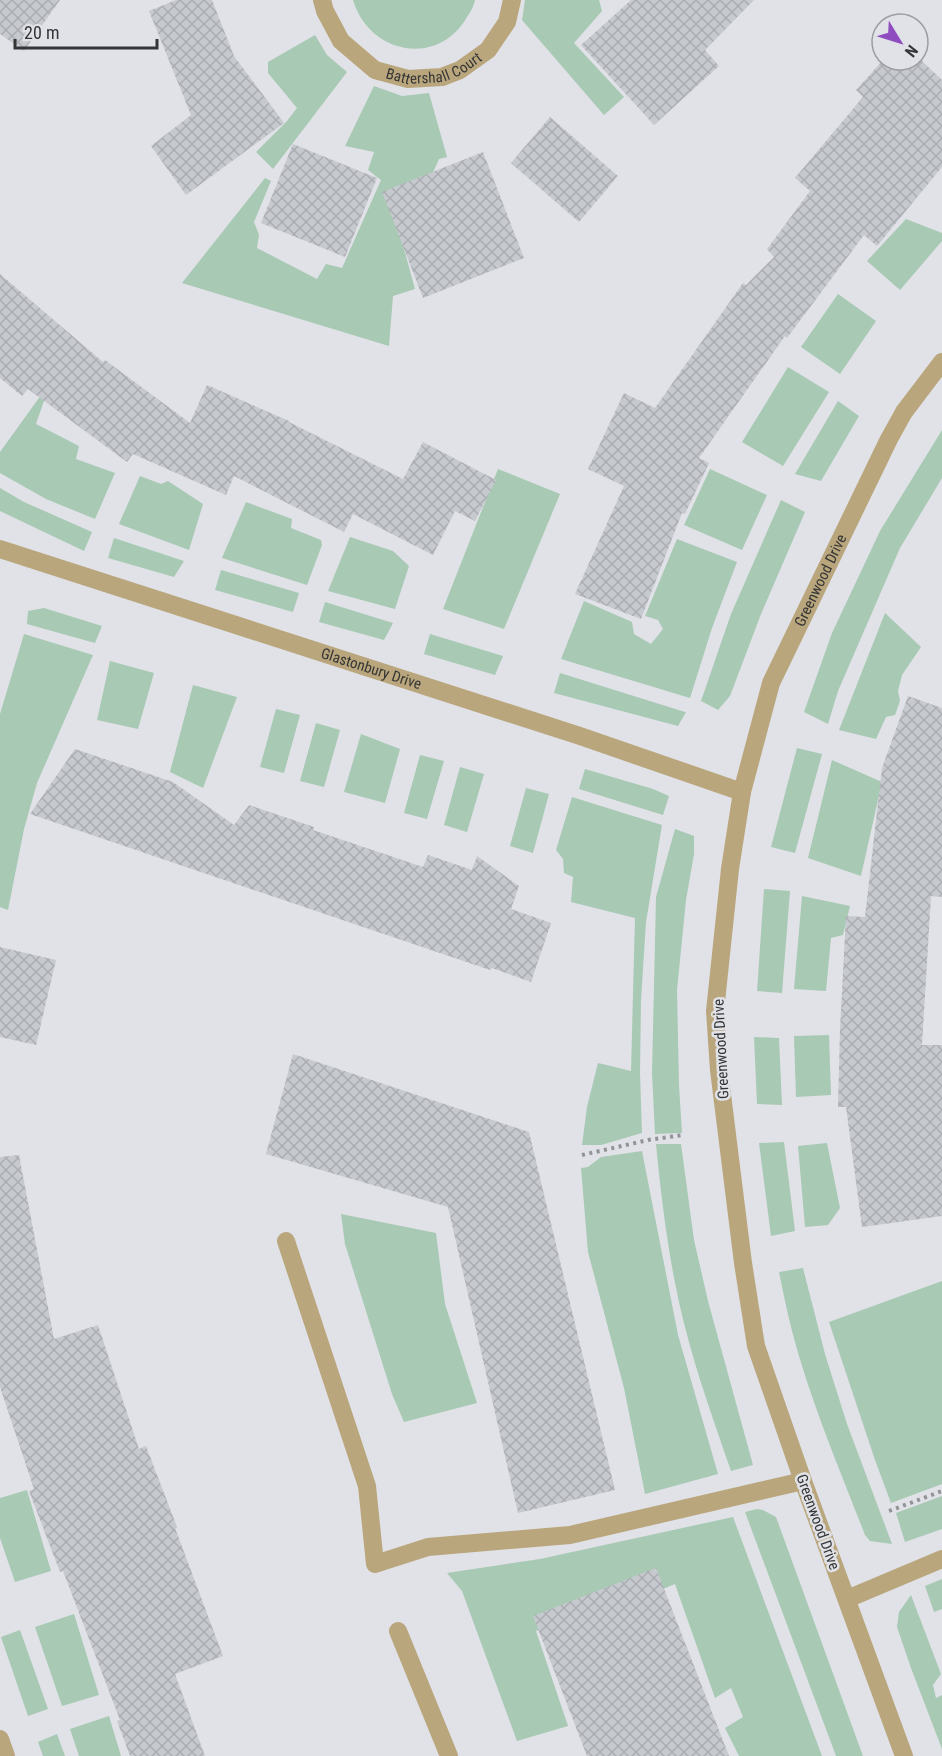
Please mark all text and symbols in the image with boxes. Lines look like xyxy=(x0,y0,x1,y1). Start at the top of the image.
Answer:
scale bar xyxy=(15,12,158,50)
north arrow xyxy=(870,12,930,72)
text: 20 m xyxy=(24,22,59,43)
text: N xyxy=(901,41,922,61)
street label: Battershall Court xyxy=(384,48,485,88)
street label: Greenwood Drive xyxy=(791,531,851,629)
street label: Glastonbury Drive xyxy=(319,644,424,693)
street label: Greenwood Drive xyxy=(709,998,733,1100)
street label: Greenwood Drive xyxy=(792,1472,844,1572)

